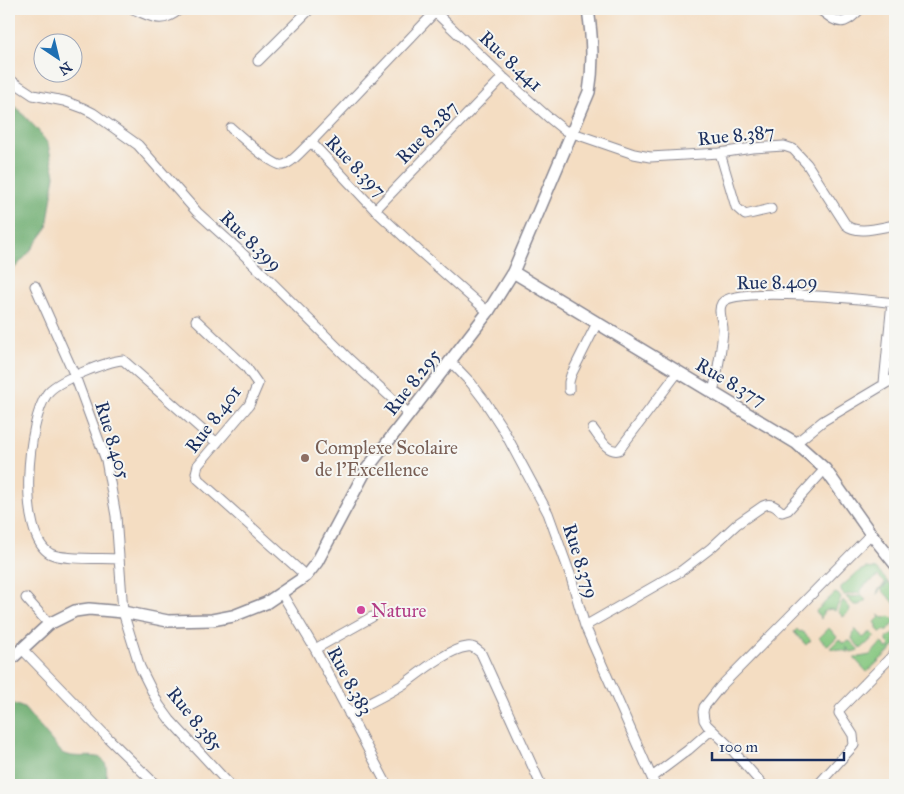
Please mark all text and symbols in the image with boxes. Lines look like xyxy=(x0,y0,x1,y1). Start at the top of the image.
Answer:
street label: Rue 8.441 xyxy=(475,26,547,96)
north arrow xyxy=(32,32,82,82)
text: N xyxy=(55,58,75,79)
street label: Rue 8.287 xyxy=(391,96,463,168)
street label: Rue 8.387 xyxy=(696,120,776,150)
street label: Rue 8.397 xyxy=(321,130,391,202)
street label: Rue 8.399 xyxy=(215,206,287,276)
street label: Rue 8.409 xyxy=(736,270,818,294)
street label: Rue 8.295 xyxy=(379,344,445,420)
street label: Rue 8.377 xyxy=(692,353,770,411)
street label: Rue 8.401 xyxy=(180,381,246,457)
street label: Rue 8.405 xyxy=(90,398,136,482)
place label: Complexe Scolaire de l'Excellence xyxy=(315,436,458,481)
marker: Complexe Scolaire de l'Excellence xyxy=(299,452,311,464)
street label: Rue 8.379 xyxy=(558,521,604,601)
place label: Nature xyxy=(371,599,427,622)
marker: Nature xyxy=(355,604,367,616)
street label: Rue 8.383 xyxy=(322,643,378,719)
street label: Rue 8.385 xyxy=(162,682,228,756)
scale bar xyxy=(712,729,844,761)
text: 100 m xyxy=(719,738,759,756)

